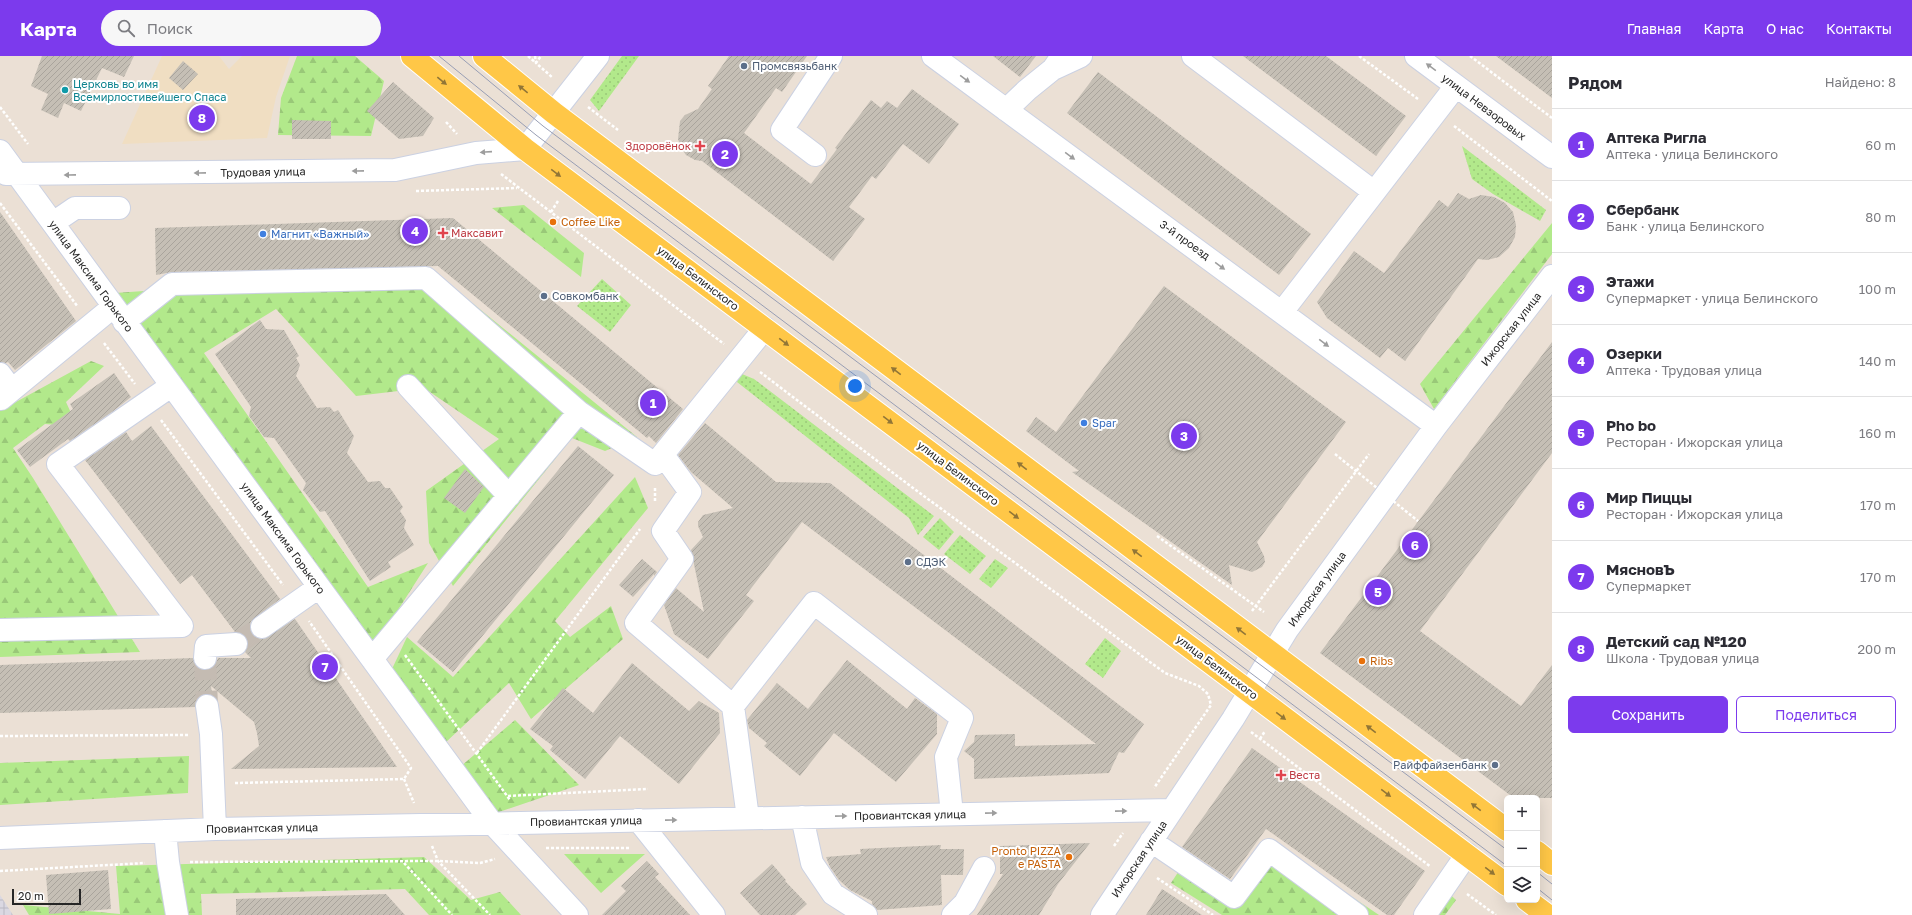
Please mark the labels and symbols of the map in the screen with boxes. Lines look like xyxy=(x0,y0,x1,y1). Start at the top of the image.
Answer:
place label: Промсвязьбанк xyxy=(752,59,838,72)
marker: Промсвязьбанк xyxy=(739,61,749,71)
one-way arrow xyxy=(1425,63,1436,71)
street label: улица Невзоровых xyxy=(1440,71,1529,142)
one-way arrow xyxy=(959,75,970,83)
place label: Церковь во имя Всемирлостивейшего Спаса xyxy=(73,77,227,103)
one-way arrow xyxy=(436,77,447,86)
one-way arrow xyxy=(518,84,529,93)
marker: Церковь во имя Всемирлостивейшего Спаса xyxy=(60,85,70,95)
pin: 8 xyxy=(189,103,215,133)
place label: Здоровёнок xyxy=(625,139,692,152)
pin: 2 xyxy=(712,139,738,169)
marker: Здоровёнок xyxy=(694,140,706,152)
one-way arrow xyxy=(480,149,492,156)
one-way arrow xyxy=(1064,152,1075,160)
street label: Трудовая улица xyxy=(220,164,306,179)
one-way arrow xyxy=(351,168,364,174)
one-way arrow xyxy=(551,168,561,176)
one-way arrow xyxy=(193,170,206,176)
one-way arrow xyxy=(64,171,76,178)
place label: Coffee Like xyxy=(561,215,620,228)
pin: 4 xyxy=(402,216,428,246)
street label: улица Максима Горького xyxy=(47,217,136,334)
marker: Coffee Like xyxy=(548,217,558,227)
street label: 3-й проезд xyxy=(1158,217,1213,262)
place label: Максавит xyxy=(451,226,504,239)
place label: Магнит «Важный» xyxy=(271,227,369,240)
marker: Максавит xyxy=(438,228,448,238)
marker: Магнит «Важный» xyxy=(258,229,268,239)
street label: улица Белинского xyxy=(655,243,742,313)
one-way arrow xyxy=(1214,262,1225,270)
place label: Совкомбанк xyxy=(552,289,619,302)
street label: Ижорская улица xyxy=(1478,289,1543,368)
marker: Совкомбанк xyxy=(539,291,549,301)
one-way arrow xyxy=(778,338,789,346)
one-way arrow xyxy=(1319,339,1330,347)
one-way arrow xyxy=(891,367,901,375)
your location xyxy=(845,376,865,396)
pin: 1 xyxy=(640,388,666,418)
one-way arrow xyxy=(882,416,893,424)
place label: Spar xyxy=(1092,416,1117,429)
marker: Spar xyxy=(1079,418,1089,428)
pin: 3 xyxy=(1171,421,1197,451)
street label: улица Белинского xyxy=(915,438,1002,508)
one-way arrow xyxy=(1017,462,1028,470)
street label: улица Максима Горького xyxy=(239,479,328,596)
one-way arrow xyxy=(1009,511,1020,519)
pin: 6 xyxy=(1402,530,1428,560)
street label: Ижорская улица xyxy=(1285,548,1348,629)
one-way arrow xyxy=(1132,549,1142,557)
place label: СДЭК xyxy=(916,555,947,568)
marker: СДЭК xyxy=(903,557,913,567)
pin: 5 xyxy=(1365,577,1391,607)
one-way arrow xyxy=(1235,627,1246,635)
street label: улица Белинского xyxy=(1174,632,1261,702)
pin: 7 xyxy=(312,652,338,682)
place label: Ribs xyxy=(1370,654,1393,667)
marker: Ribs xyxy=(1357,656,1367,666)
one-way arrow xyxy=(1276,711,1287,720)
one-way arrow xyxy=(1366,725,1377,733)
place label: Райффайзенбанк xyxy=(1393,758,1488,771)
marker: Райффайзенбанк xyxy=(1490,760,1500,770)
place label: Веста xyxy=(1289,768,1320,781)
marker: Веста xyxy=(1276,770,1286,780)
one-way arrow xyxy=(1380,789,1391,798)
one-way arrow xyxy=(1470,803,1481,811)
street label: Провиантская улица xyxy=(854,807,966,822)
one-way arrow xyxy=(1115,808,1128,814)
one-way arrow xyxy=(985,810,998,816)
street label: Провиантская улица xyxy=(530,813,642,828)
one-way arrow xyxy=(835,813,848,819)
one-way arrow xyxy=(665,817,678,823)
street label: Ижорская улица xyxy=(1108,818,1169,900)
street label: Провиантская улица xyxy=(206,820,318,835)
place label: Pronto PIZZA e PASTA xyxy=(991,844,1062,870)
marker: Pronto PIZZA e PASTA xyxy=(1064,852,1074,862)
one-way arrow xyxy=(1484,867,1495,876)
scale bar xyxy=(12,887,81,906)

